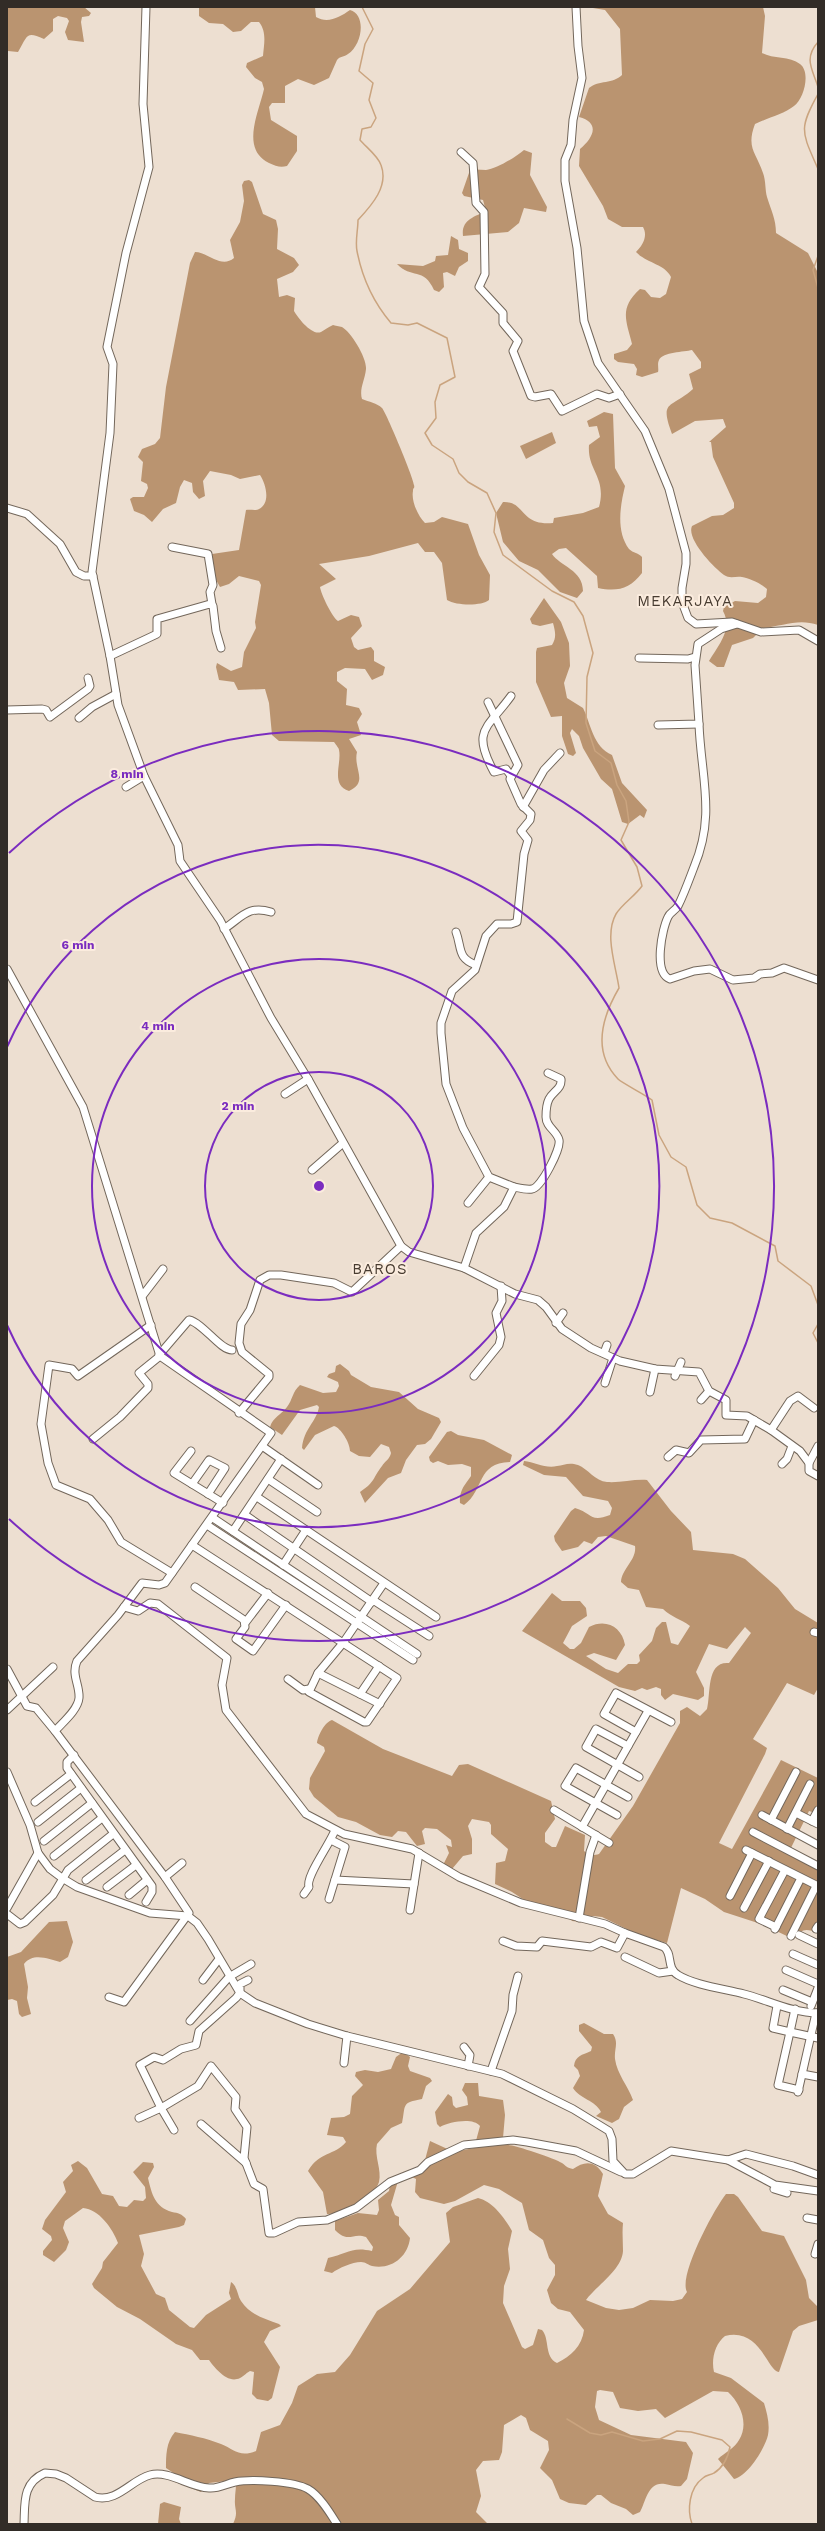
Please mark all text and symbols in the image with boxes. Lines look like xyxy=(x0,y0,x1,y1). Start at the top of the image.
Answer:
district label: MEKARJAYA xyxy=(637,592,733,610)
text: 8 min xyxy=(110,767,144,781)
text: 6 min xyxy=(61,938,95,952)
text: 4 min xyxy=(141,1019,175,1033)
text: 2 min xyxy=(222,1099,254,1113)
centre of rings xyxy=(312,1179,326,1193)
district label: BAROS xyxy=(352,1260,408,1278)

